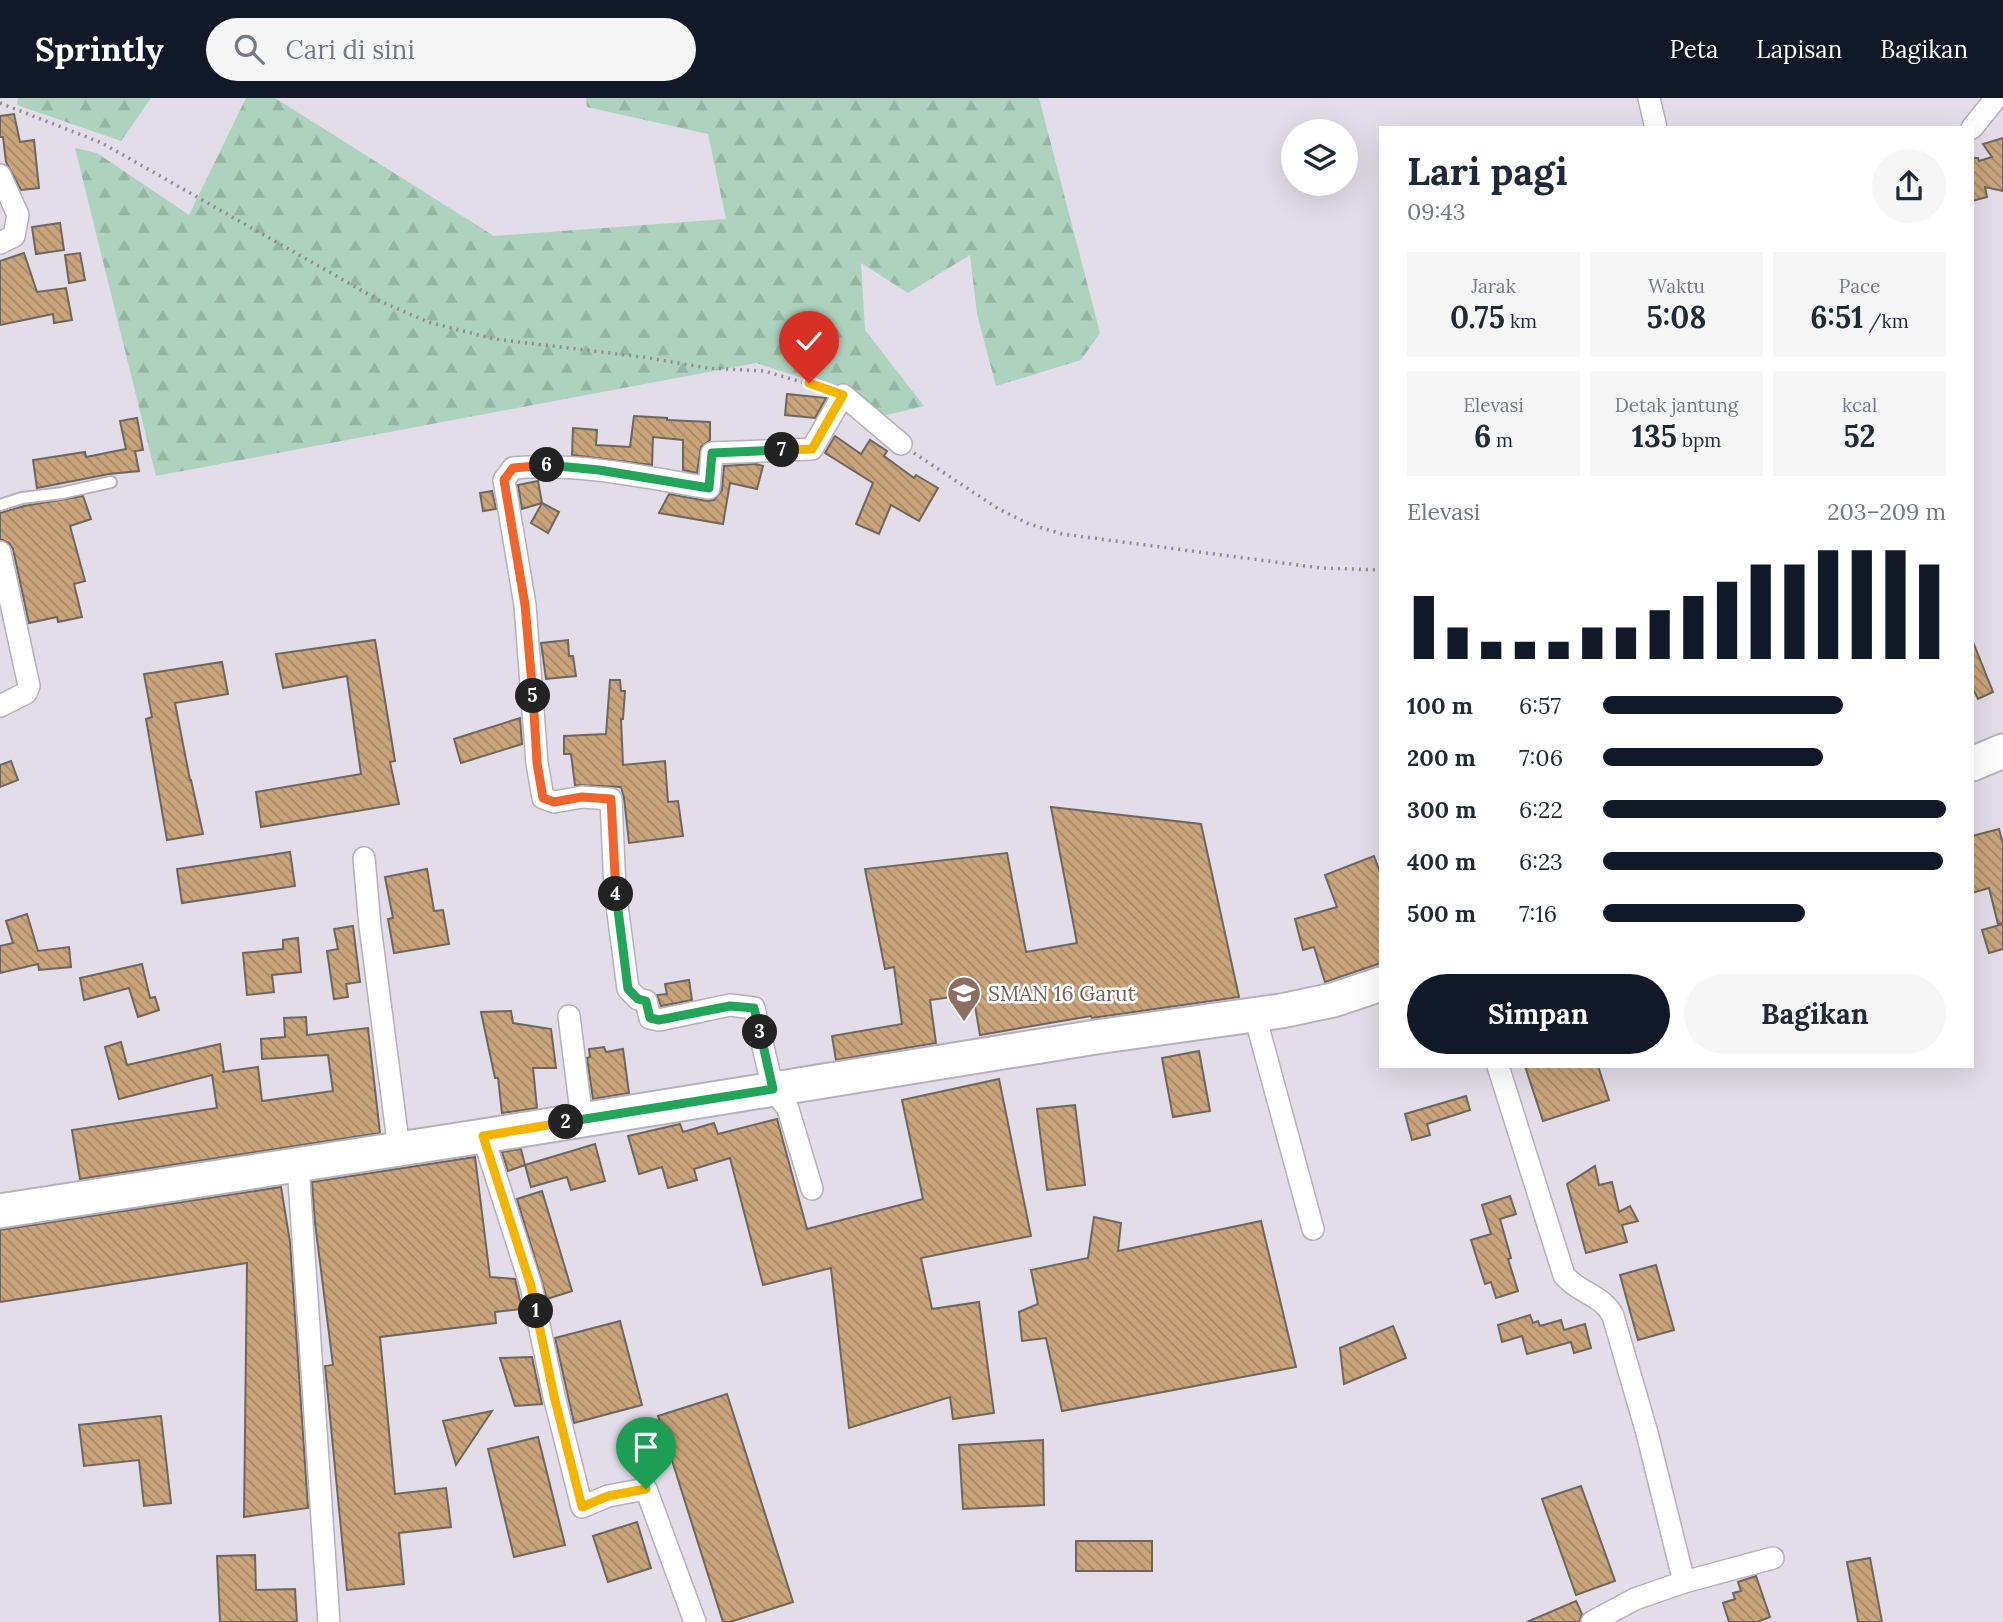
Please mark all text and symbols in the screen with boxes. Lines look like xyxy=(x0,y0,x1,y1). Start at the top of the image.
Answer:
search box xyxy=(206,18,696,81)
text: Sprintly xyxy=(35,28,164,70)
icon: search xyxy=(230,30,268,68)
text: Cari di sini xyxy=(286,33,415,66)
text: Peta xyxy=(1670,34,1718,65)
text: Lapisan xyxy=(1756,34,1842,65)
text: Bagikan xyxy=(1880,34,1968,65)
map controls xyxy=(1281,119,1358,196)
button: layers xyxy=(1281,119,1358,196)
text: Lari pagi xyxy=(1407,147,1568,195)
button: share xyxy=(1872,149,1946,223)
text: 09:43 xyxy=(1407,197,1466,226)
text: Jarak xyxy=(1471,274,1516,298)
text: Waktu xyxy=(1648,274,1705,298)
text: Pace xyxy=(1839,274,1880,298)
text: 0.75 xyxy=(1450,298,1505,336)
text: 5:08 xyxy=(1647,298,1706,336)
text: 6:51 xyxy=(1810,298,1863,336)
text: km xyxy=(1505,309,1537,333)
text: /km xyxy=(1863,309,1909,333)
pin xyxy=(779,311,839,383)
icon: check xyxy=(790,322,828,360)
text: Elevasi xyxy=(1463,393,1524,417)
text: Detak jantung xyxy=(1615,393,1738,417)
text: kcal xyxy=(1842,393,1877,417)
text: 6 xyxy=(1474,417,1491,455)
text: 135 xyxy=(1632,417,1677,455)
text: 52 xyxy=(1843,417,1876,455)
text: m xyxy=(1491,428,1513,452)
text: bpm xyxy=(1677,428,1721,452)
pin: 7 xyxy=(764,432,800,468)
text: 7 xyxy=(777,437,786,461)
pin: 6 xyxy=(530,448,564,482)
text: 6 xyxy=(541,452,552,476)
text: Elevasi xyxy=(1407,497,1480,526)
text: 203–209 m xyxy=(1827,497,1946,526)
pin: 5 xyxy=(516,678,550,714)
text: 5 xyxy=(527,683,538,707)
text: 100 m xyxy=(1407,691,1473,720)
text: 6:57 xyxy=(1519,691,1561,720)
text: 200 m xyxy=(1407,743,1476,772)
text: 7:06 xyxy=(1519,743,1563,772)
text: 300 m xyxy=(1407,795,1476,824)
text: 6:22 xyxy=(1519,795,1563,824)
text: 400 m xyxy=(1407,847,1476,876)
text: 6:23 xyxy=(1519,847,1563,876)
pin: 4 xyxy=(598,876,634,912)
text: 4 xyxy=(610,881,621,905)
text: 500 m xyxy=(1407,899,1476,928)
text: 7:16 xyxy=(1519,899,1557,928)
school or university icon: SMAN 16 Garut xyxy=(945,974,983,1023)
button: Simpan xyxy=(1407,974,1670,1054)
button: Bagikan xyxy=(1684,974,1946,1054)
place label: SMAN 16 Garut xyxy=(988,980,1137,1007)
pin: 3 xyxy=(742,1014,778,1049)
text: 3 xyxy=(754,1019,765,1043)
pin: 2 xyxy=(548,1104,584,1140)
text: 2 xyxy=(560,1109,571,1133)
pin: 1 xyxy=(518,1294,554,1328)
text: 1 xyxy=(532,1298,539,1322)
pin xyxy=(616,1417,676,1489)
icon: arrive xyxy=(627,1428,665,1466)

